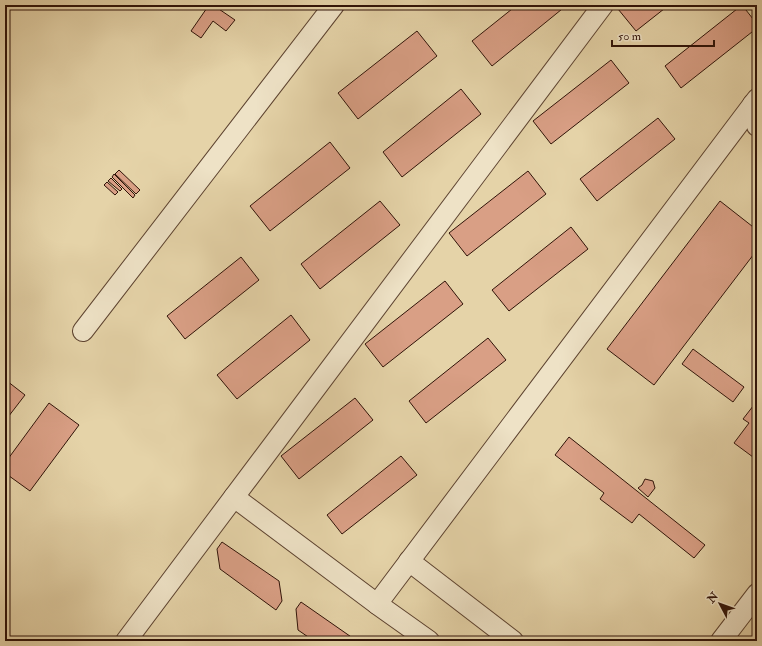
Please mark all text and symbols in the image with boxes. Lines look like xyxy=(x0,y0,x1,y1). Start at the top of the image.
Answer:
scale bar xyxy=(612,22,714,48)
text: 50 m xyxy=(618,29,642,44)
north arrow xyxy=(700,584,740,624)
text: N xyxy=(704,589,722,607)

